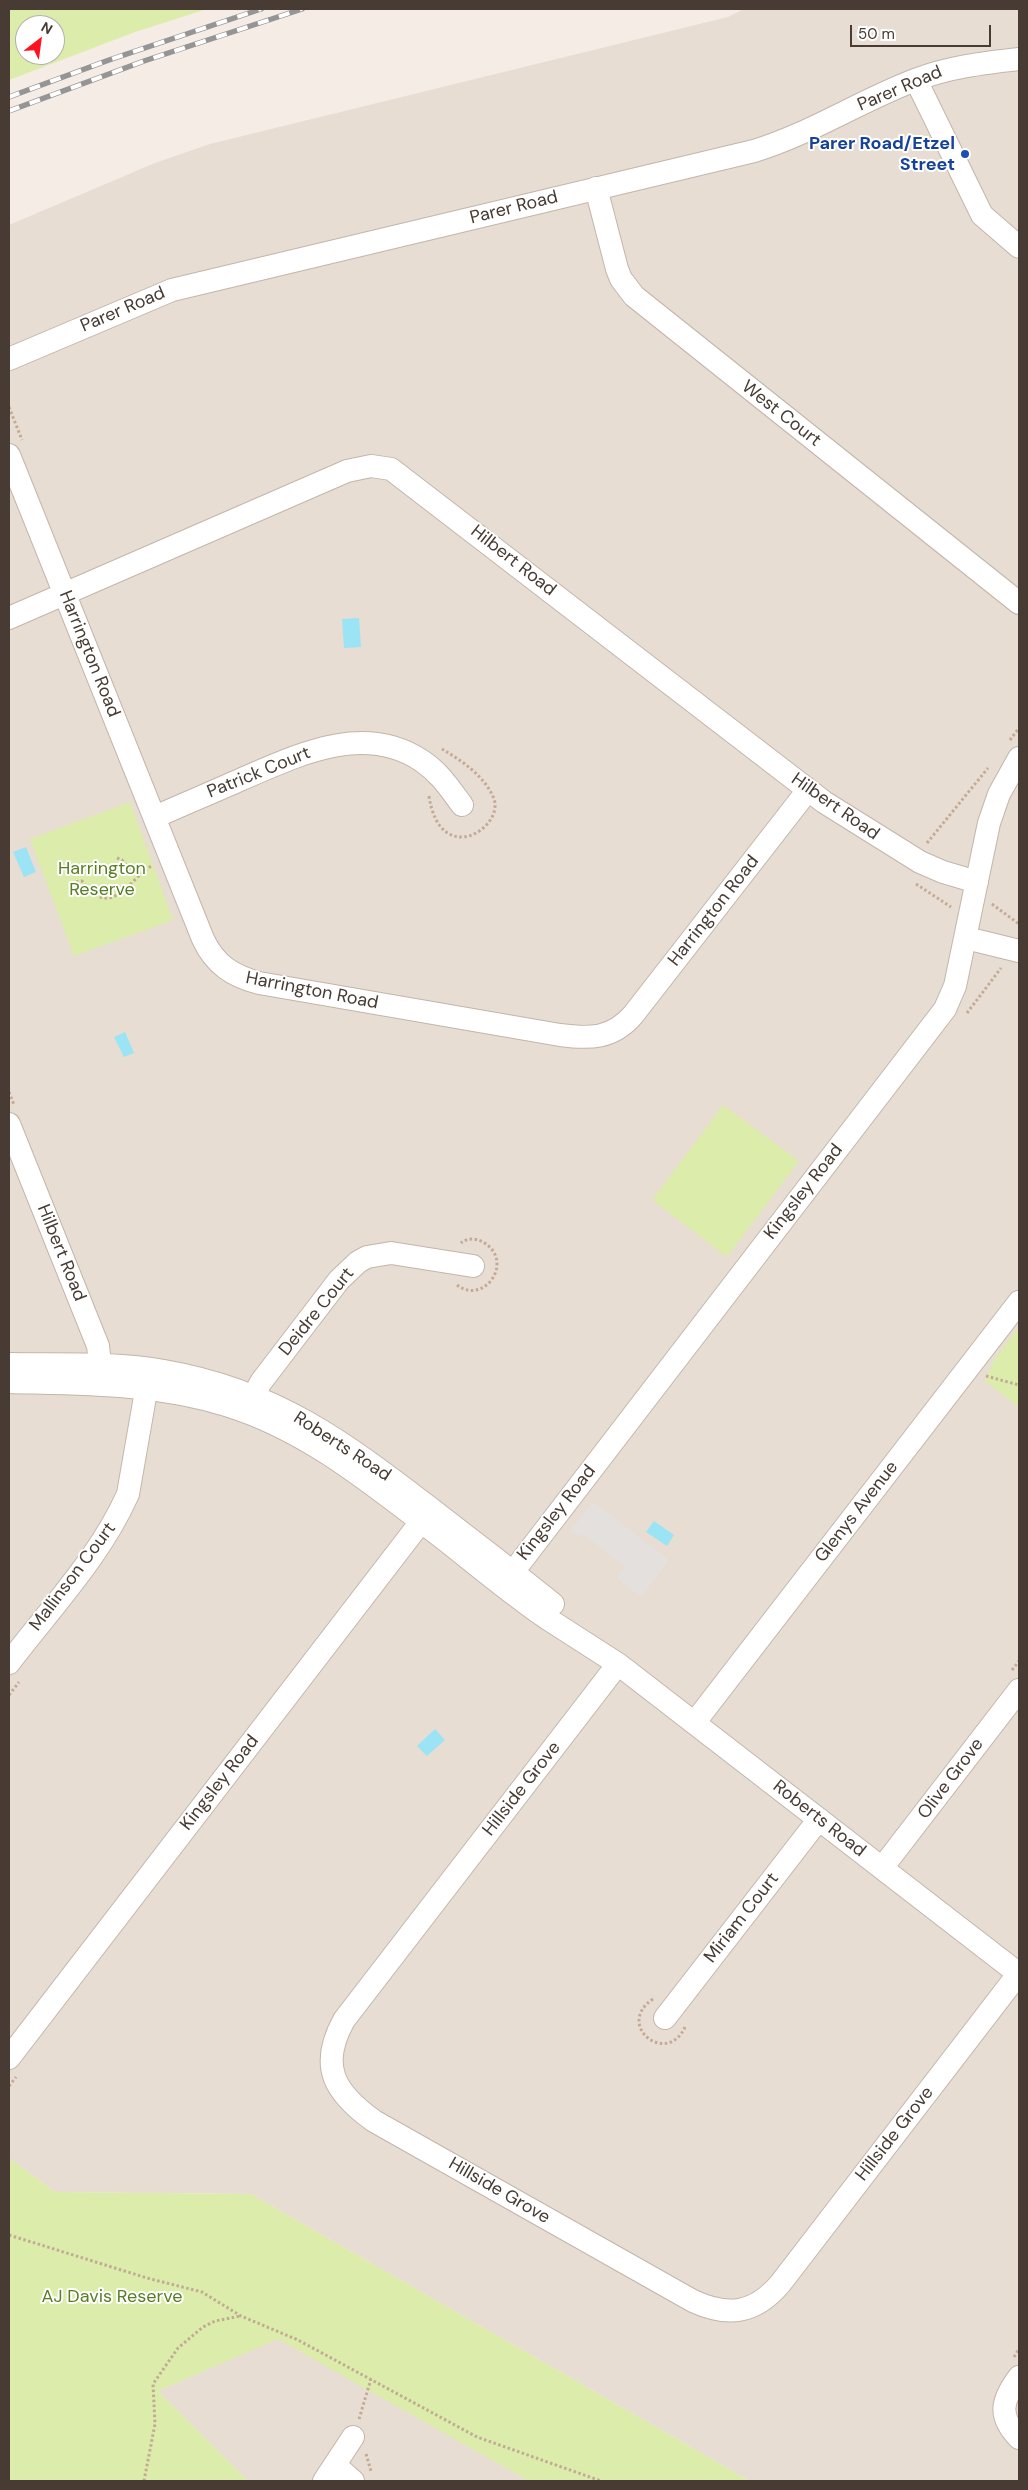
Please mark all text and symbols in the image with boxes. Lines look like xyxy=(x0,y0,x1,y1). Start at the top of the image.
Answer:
north arrow xyxy=(15,15,65,65)
scale bar xyxy=(853,15,994,47)
text: N xyxy=(38,18,56,38)
text: 50 m xyxy=(858,24,895,44)
street label: Parer Road xyxy=(854,62,946,116)
place label: Parer Road/Etzel Street xyxy=(809,133,955,176)
marker: Parer Road/Etzel Street xyxy=(959,148,971,160)
street label: Parer Road xyxy=(468,187,560,229)
street label: Parer Road xyxy=(77,283,169,337)
street label: West Court xyxy=(737,376,825,452)
street label: Hilbert Road xyxy=(466,521,560,601)
street label: Harrington Road xyxy=(54,588,124,720)
street label: Patrick Court xyxy=(204,743,314,803)
street label: Hilbert Road xyxy=(787,769,883,845)
street label: Harrington Road xyxy=(664,851,764,971)
park label: Harrington Reserve xyxy=(58,858,146,901)
street label: Harrington Road xyxy=(244,968,380,1014)
street label: Kingsley Road xyxy=(760,1140,848,1244)
street label: Hilbert Road xyxy=(32,1201,90,1305)
street label: Deidre Court xyxy=(275,1264,359,1360)
street label: Roberts Road xyxy=(289,1408,395,1486)
street label: Glenys Avenue xyxy=(811,1457,903,1567)
street label: Kingsley Road xyxy=(513,1461,601,1565)
street label: Mallinson Court xyxy=(25,1519,121,1635)
street label: Kingsley Road xyxy=(176,1731,264,1835)
street label: Olive Grove xyxy=(914,1734,988,1824)
street label: Hillside Grove xyxy=(478,1738,566,1840)
street label: Roberts Road xyxy=(768,1776,870,1862)
street label: Miriam Court xyxy=(700,1869,784,1967)
street label: Hillside Grove xyxy=(851,2083,939,2185)
street label: Hillside Grove xyxy=(444,2153,554,2229)
park label: AJ Davis Reserve xyxy=(42,2286,182,2308)

